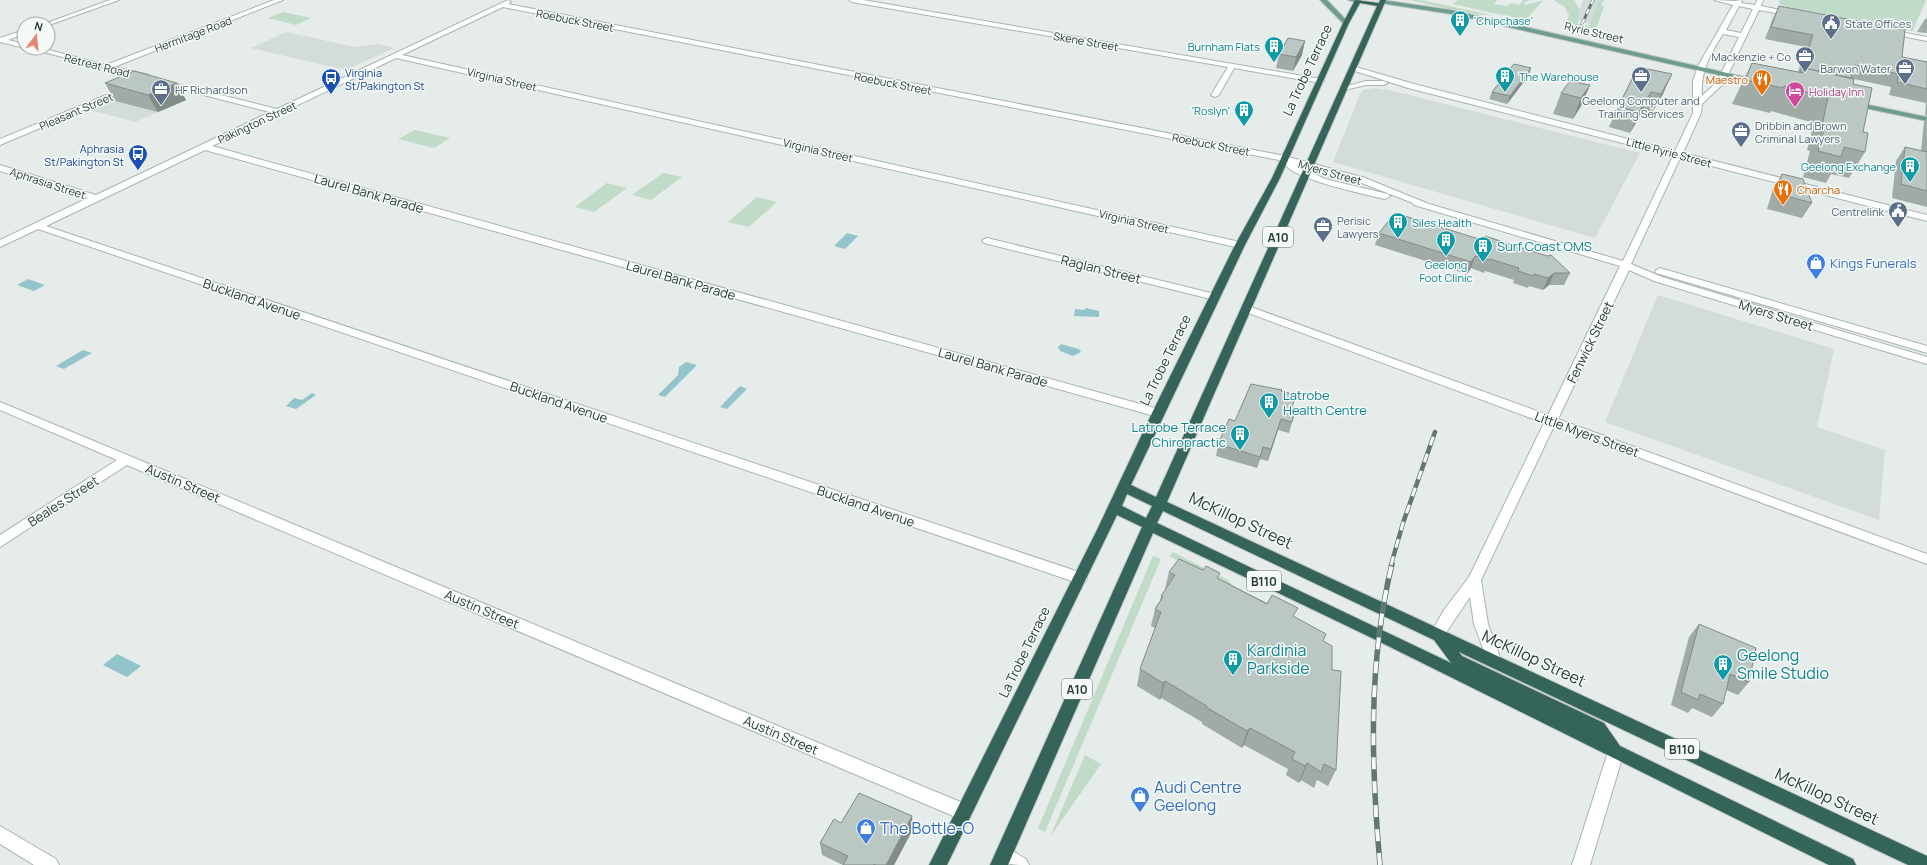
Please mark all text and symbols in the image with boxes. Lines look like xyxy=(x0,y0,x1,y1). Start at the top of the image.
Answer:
street label: Roebuck Street xyxy=(535,5,615,35)
building icon: 'Chipchase' xyxy=(1449,9,1471,37)
street label: Hermitage Road xyxy=(152,12,234,56)
public building icon: State Offices xyxy=(1820,12,1842,40)
place label: 'Chipchase' xyxy=(1474,13,1533,28)
north arrow xyxy=(16,16,56,56)
place label: State Offices xyxy=(1845,16,1911,31)
text: N xyxy=(33,18,45,34)
street label: Ryrie Street xyxy=(1563,18,1625,46)
street label: La Trobe Terrace xyxy=(1278,21,1336,119)
street label: Skene Street xyxy=(1052,28,1120,54)
building icon: Burnham Flats xyxy=(1263,35,1285,63)
place label: Burnham Flats xyxy=(1188,39,1260,54)
office icon: Mackenzie + Co xyxy=(1794,45,1816,73)
place label: Mackenzie + Co xyxy=(1711,49,1791,64)
street label: Retreat Road xyxy=(63,50,131,80)
office icon: Barwon Water xyxy=(1894,57,1916,85)
place label: Barwon Water xyxy=(1820,61,1891,76)
street label: Virginia Street xyxy=(465,64,539,94)
place label: Virginia St/Pakington St xyxy=(345,65,425,93)
building icon: The Warehouse xyxy=(1494,65,1516,93)
office icon: Geelong Computer and Training Services xyxy=(1630,65,1652,93)
bus stop icon: Virginia St/Pakington St xyxy=(320,67,342,95)
street label: Roebuck Street xyxy=(853,68,933,98)
restaurant icon: Maestro xyxy=(1751,68,1773,96)
place label: The Warehouse xyxy=(1519,69,1599,84)
place label: Maestro xyxy=(1706,72,1748,87)
office icon: HF Richardson xyxy=(150,78,172,106)
hotel icon: Holiday Inn xyxy=(1784,80,1806,108)
place label: HF Richardson xyxy=(175,82,248,97)
place label: Holiday Inn xyxy=(1809,84,1864,99)
street label: Pleasant Street xyxy=(37,89,115,133)
place label: Geelong Computer and Training Services xyxy=(1582,93,1700,121)
street label: Pakington Street xyxy=(215,97,299,147)
building icon: 'Roslyn' xyxy=(1233,99,1255,127)
place label: 'Roslyn' xyxy=(1192,103,1230,118)
place label: Dribbin and Brown Criminal Lawyers xyxy=(1755,118,1846,146)
office icon: Dribbin and Brown Criminal Lawyers xyxy=(1730,120,1752,148)
street label: Roebuck Street xyxy=(1171,129,1251,159)
street label: Little Ryrie Street xyxy=(1625,133,1713,171)
street label: Virginia Street xyxy=(781,135,855,165)
place label: Aphrasia St/Pakington St xyxy=(44,141,124,169)
bus stop icon: Aphrasia St/Pakington St xyxy=(127,143,149,171)
building icon: Geelong Exchange xyxy=(1899,155,1921,183)
street label: Myers Street xyxy=(1297,156,1363,188)
place label: Geelong Exchange xyxy=(1801,159,1897,174)
street label: Aphrasia Street xyxy=(8,164,88,202)
street label: Laurel Bank Parade xyxy=(312,169,426,217)
restaurant icon: Charcha xyxy=(1772,178,1794,206)
place label: Charcha xyxy=(1797,182,1840,197)
public building icon: Centrelink xyxy=(1887,200,1909,228)
place label: Centrelink xyxy=(1832,204,1885,219)
street label: Virginia Street xyxy=(1097,206,1171,236)
building icon: Siles Health xyxy=(1387,211,1409,239)
place label: Perisic Lawyers xyxy=(1337,213,1379,241)
office icon: Perisic Lawyers xyxy=(1312,215,1334,243)
place label: Siles Health xyxy=(1412,215,1472,230)
road number: A10 xyxy=(1263,227,1293,247)
building icon: Geelong Foot Clinic xyxy=(1435,229,1457,257)
building icon: Surf Coast OMS xyxy=(1472,235,1494,263)
place label: Surf Coast OMS xyxy=(1497,237,1592,255)
street label: Raglan Street xyxy=(1059,250,1143,288)
shop icon: Kings Funerals xyxy=(1805,252,1827,280)
place label: Kings Funerals xyxy=(1830,254,1917,272)
street label: Laurel Bank Parade xyxy=(624,256,738,304)
place label: Geelong Foot Clinic xyxy=(1419,257,1473,285)
street label: Buckland Avenue xyxy=(201,274,304,324)
street label: Myers Street xyxy=(1736,295,1816,335)
street label: Fenwick Street xyxy=(1562,298,1618,386)
street label: La Trobe Terrace xyxy=(1135,311,1195,408)
street label: Laurel Bank Parade xyxy=(936,343,1050,391)
street label: Buckland Avenue xyxy=(508,377,611,427)
place label: Latrobe Health Centre xyxy=(1283,386,1367,419)
building icon: Latrobe Health Centre xyxy=(1258,391,1280,419)
street label: Little Myers Street xyxy=(1532,407,1642,461)
place label: Latrobe Terrace Chiropractic xyxy=(1132,418,1226,451)
building icon: Latrobe Terrace Chiropractic xyxy=(1229,423,1251,451)
street label: Austin Street xyxy=(143,459,223,507)
street label: Beales Street xyxy=(24,471,102,531)
street label: Buckland Avenue xyxy=(815,481,918,531)
street label: McKillop Street xyxy=(1186,486,1296,554)
road number: B110 xyxy=(1247,571,1281,591)
street label: Austin Street xyxy=(442,585,522,633)
street label: La Trobe Terrace xyxy=(994,603,1054,700)
street label: McKillop Street xyxy=(1479,624,1589,692)
place label: Kardinia Parkside xyxy=(1247,639,1310,679)
place label: Geelong Smile Studio xyxy=(1737,644,1829,684)
building icon: Kardinia Parkside xyxy=(1222,648,1244,676)
building icon: Geelong Smile Studio xyxy=(1712,653,1734,681)
road number: A10 xyxy=(1062,679,1092,699)
street label: Austin Street xyxy=(741,711,821,759)
road number: B110 xyxy=(1665,739,1699,759)
street label: McKillop Street xyxy=(1772,762,1882,830)
place label: Audi Centre Geelong xyxy=(1154,776,1242,816)
shop icon: Audi Centre Geelong xyxy=(1129,785,1151,813)
shop icon: The Bottle-O xyxy=(855,817,877,845)
place label: The Bottle-O xyxy=(880,817,975,839)

